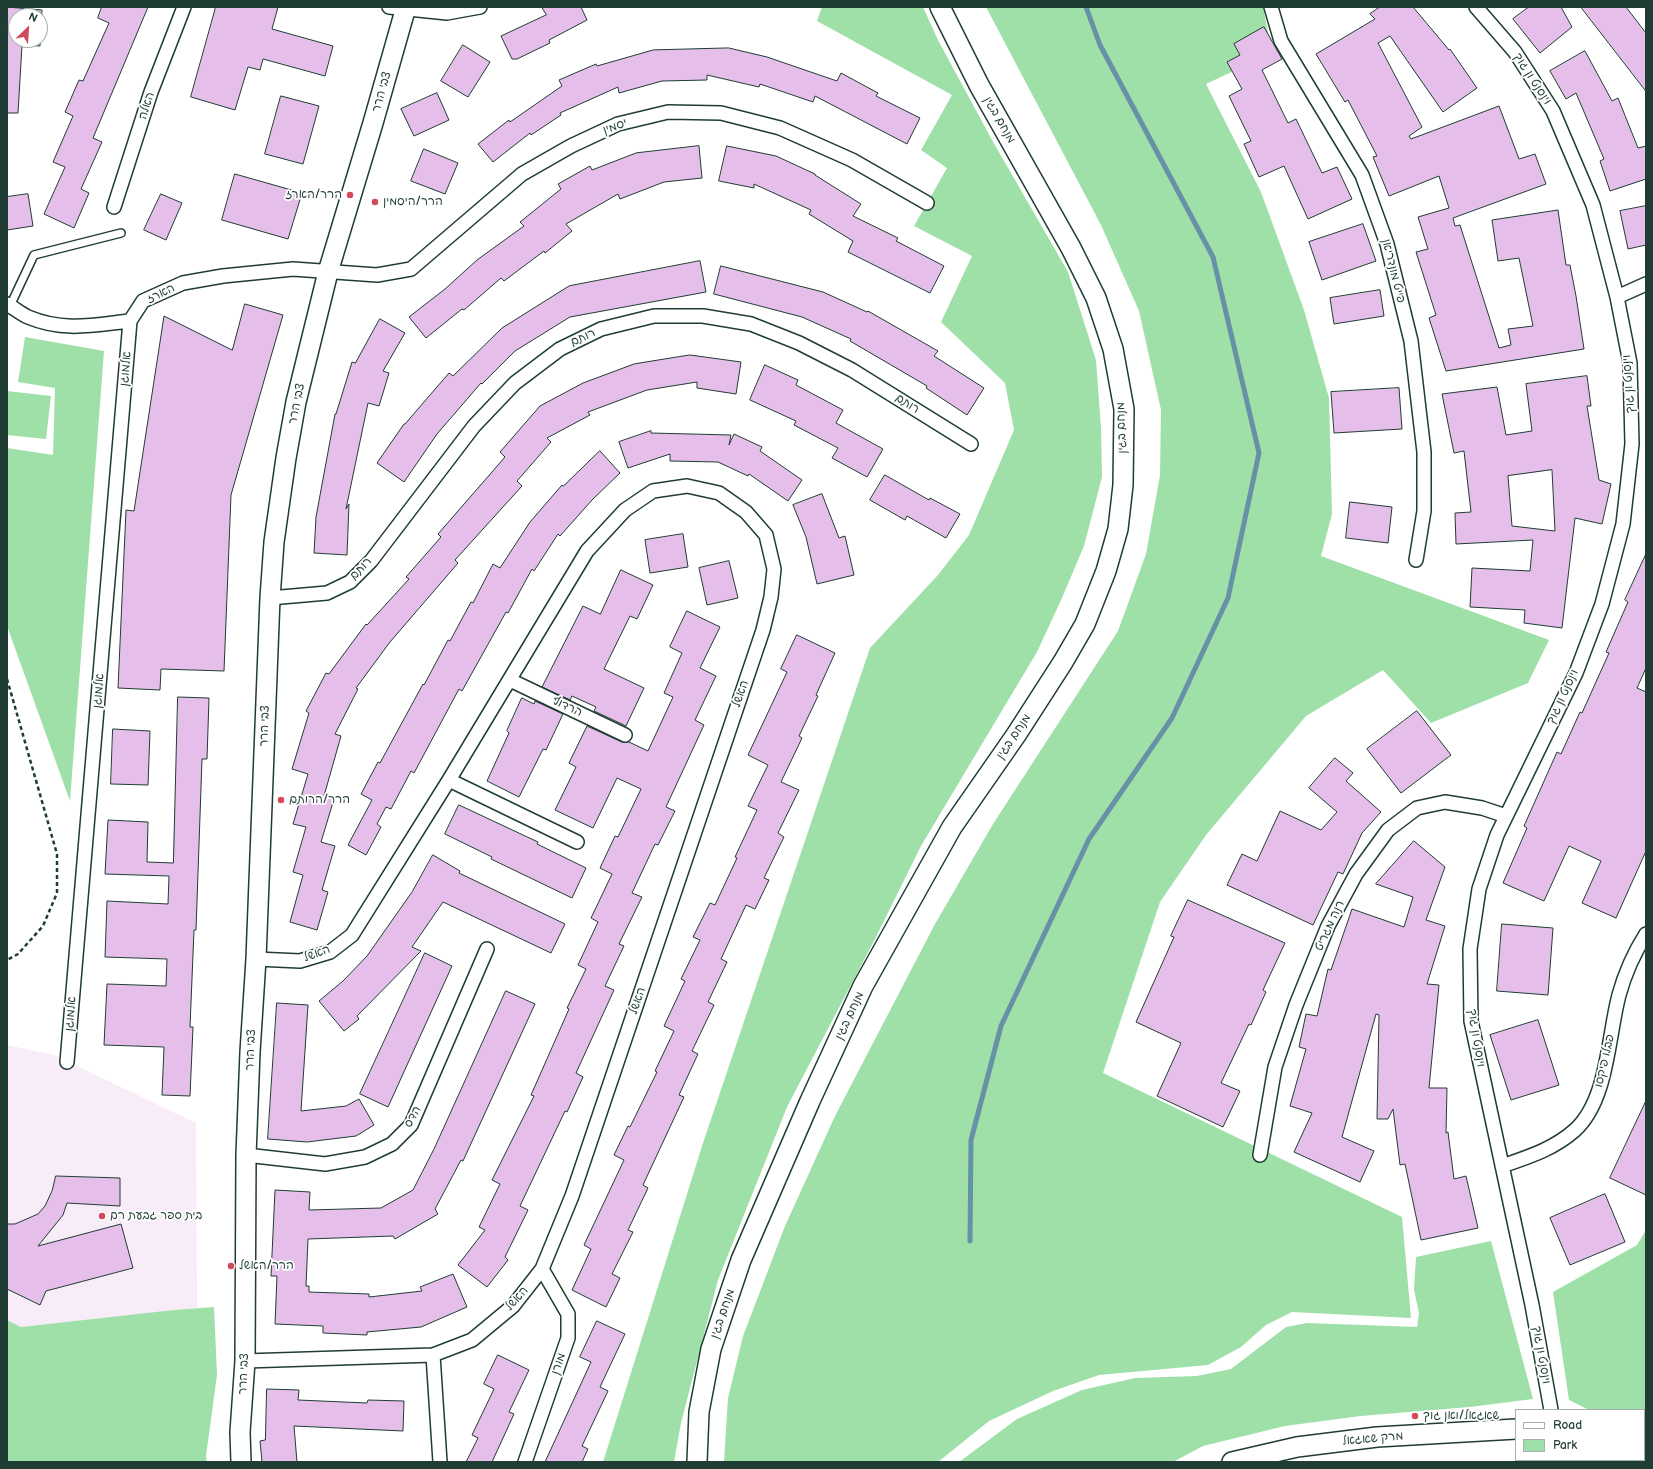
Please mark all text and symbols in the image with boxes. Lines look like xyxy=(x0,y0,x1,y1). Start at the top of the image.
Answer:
north arrow xyxy=(8,8,48,48)
text: N xyxy=(26,10,39,25)
street label: וינסנט ון גוך xyxy=(1510,50,1554,108)
street label: צבי הרר xyxy=(369,70,395,114)
street label: האלה xyxy=(136,90,158,122)
street label: מנחם בגין xyxy=(980,94,1018,146)
street label: יסמין xyxy=(601,116,629,138)
place label: הרר/הארז xyxy=(285,188,342,202)
marker: הרר/הארז xyxy=(345,190,355,200)
place label: הרר/היסמין xyxy=(383,195,443,209)
marker: הרר/היסמין xyxy=(370,197,380,207)
street label: פייט מונדריאן xyxy=(1378,237,1408,305)
street label: הארז xyxy=(145,281,177,307)
street label: רותם xyxy=(568,326,598,350)
street label: אלמוגן xyxy=(117,351,135,387)
street label: וינסנט ון גוך xyxy=(1620,354,1638,414)
street label: צבי הרר xyxy=(286,382,308,426)
street label: רותם xyxy=(892,391,922,417)
street label: מנחם בגין xyxy=(1114,402,1130,454)
street label: רותם xyxy=(347,555,375,583)
street label: וינסנט ון גוך xyxy=(1544,667,1582,727)
street label: אלמוגן xyxy=(90,673,108,709)
street label: האשל xyxy=(730,679,752,709)
street label: הרדוף xyxy=(550,694,584,720)
street label: צבי הרר xyxy=(257,705,273,747)
street label: מנחם בגין xyxy=(994,712,1034,762)
place label: הרר/הרותם xyxy=(289,793,350,807)
marker: הרר/הרותם xyxy=(276,795,286,805)
street label: רנה מגריט xyxy=(1312,898,1348,954)
street label: האשל xyxy=(302,943,332,965)
street label: האשל xyxy=(627,986,649,1016)
street label: מנחם בגין xyxy=(833,990,867,1042)
street label: אלמוגן xyxy=(62,996,80,1032)
street label: וינסנט ון גוך xyxy=(1464,1008,1488,1068)
street label: צבי הרר xyxy=(243,1029,259,1071)
street label: פבלו פיקסו xyxy=(1592,1033,1618,1089)
street label: הדס xyxy=(401,1104,425,1130)
place label: בית ספר גבעת רם xyxy=(110,1209,202,1223)
marker: בית ספר גבעת רם xyxy=(97,1211,107,1221)
place label: הרר/האשל xyxy=(239,1259,294,1273)
marker: הרר/האשל xyxy=(226,1261,236,1271)
street label: האשל xyxy=(502,1284,532,1314)
street label: מנחם בגין xyxy=(708,1287,738,1341)
street label: וינסנט ון גוך xyxy=(1529,1325,1553,1385)
street label: מורן xyxy=(549,1351,569,1377)
street label: צבי הרר xyxy=(236,1353,252,1395)
place label: שאגאל/ואן גוך xyxy=(1423,1409,1499,1423)
legend xyxy=(1515,1409,1645,1461)
marker: שאגאל/ואן גוך xyxy=(1410,1411,1420,1421)
text: Road xyxy=(1553,1418,1582,1433)
street label: מרק שאגאל xyxy=(1342,1429,1404,1449)
text: Park xyxy=(1553,1438,1577,1453)

